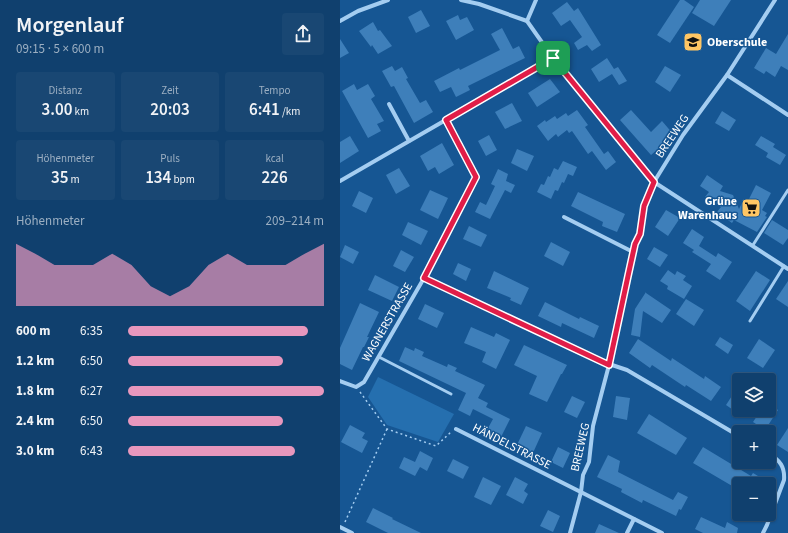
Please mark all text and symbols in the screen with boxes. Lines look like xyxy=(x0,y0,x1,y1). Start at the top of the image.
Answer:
text: Morgenlauf xyxy=(16,9,124,41)
button: share xyxy=(282,13,324,55)
school or university icon: Oberschule xyxy=(682,31,704,53)
place label: Oberschule xyxy=(707,34,767,51)
text: 09:15 · 5 × 600 m xyxy=(16,40,104,58)
pin xyxy=(536,41,570,75)
icon: arrive xyxy=(542,47,564,69)
text: Distanz xyxy=(49,83,82,98)
text: Zeit xyxy=(161,83,179,98)
text: Tempo xyxy=(259,83,291,98)
text: 3.00 xyxy=(42,98,72,122)
text: 20:03 xyxy=(150,98,190,122)
text: 6:41 xyxy=(249,98,280,122)
text: km xyxy=(72,104,89,119)
text: /km xyxy=(280,104,300,119)
street label: BREEWEG xyxy=(651,111,693,162)
text: Höhenmeter xyxy=(36,151,94,166)
text: Puls xyxy=(160,151,180,166)
text: kcal xyxy=(265,151,284,166)
text: 35 xyxy=(51,166,68,190)
text: 134 xyxy=(145,166,171,190)
text: 226 xyxy=(262,166,288,190)
text: m xyxy=(68,172,80,187)
text: bpm xyxy=(171,172,195,187)
place label: Grüne Warenhaus xyxy=(678,193,737,224)
supermarket icon: Grüne Warenhaus xyxy=(740,197,762,219)
text: Höhenmeter xyxy=(16,212,84,230)
text: 209–214 m xyxy=(266,212,324,230)
street label: WAGNERSTRASSE xyxy=(358,280,417,365)
text: 600 m xyxy=(16,322,50,340)
text: 6:35 xyxy=(80,322,103,340)
text: 1.2 km xyxy=(16,352,55,370)
text: 6:50 xyxy=(80,352,103,370)
map controls xyxy=(732,373,776,521)
button: layers xyxy=(732,373,776,417)
text: 1.8 km xyxy=(16,382,55,400)
text: 6:27 xyxy=(80,382,103,400)
text: 2.4 km xyxy=(16,412,55,430)
text: 6:50 xyxy=(80,412,103,430)
street label: HÄNDELSTRASSE xyxy=(469,419,554,474)
street label: BREEWEG xyxy=(567,421,594,473)
button: + xyxy=(732,425,776,469)
text: 3.0 km xyxy=(16,442,55,460)
text: 6:43 xyxy=(80,442,103,460)
button: − xyxy=(732,477,776,521)

